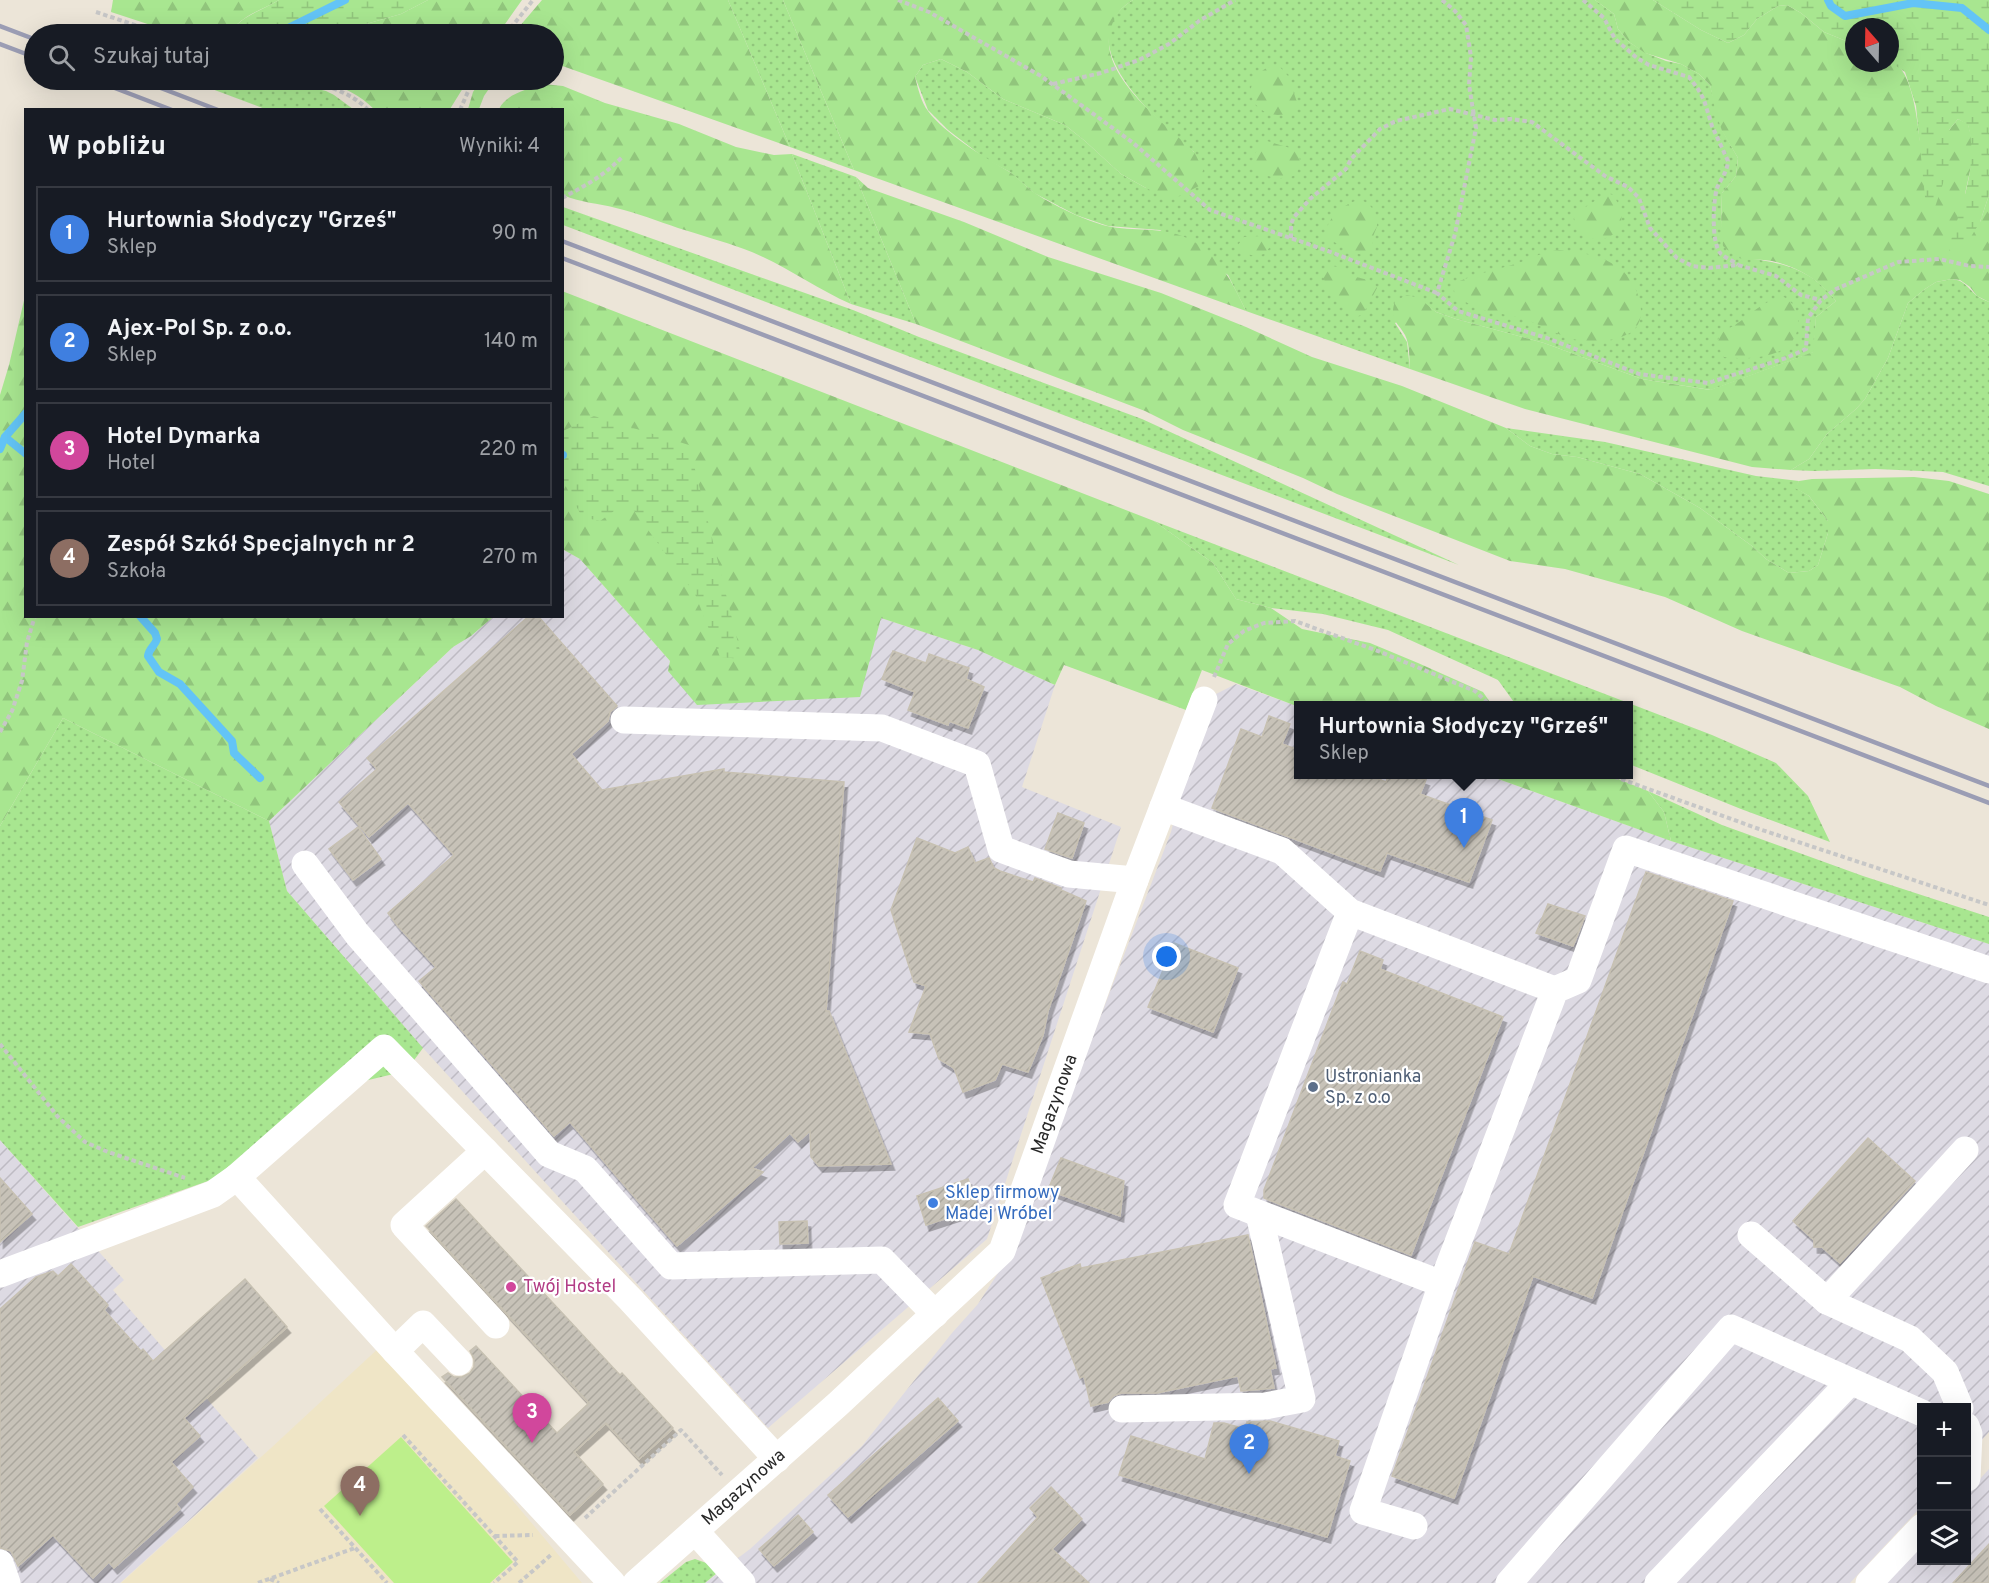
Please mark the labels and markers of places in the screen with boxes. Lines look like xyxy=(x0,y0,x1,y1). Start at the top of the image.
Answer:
pin: 1 xyxy=(1444,798,1484,848)
place label: Ustronianka Sp. z o.o xyxy=(1325,1066,1421,1110)
marker: Ustronianka Sp. z o.o xyxy=(1306,1080,1320,1094)
place label: Sklep firmowy Madej Wróbel xyxy=(945,1182,1060,1226)
marker: Sklep firmowy Madej Wróbel xyxy=(926,1196,940,1210)
place label: Twój Hostel xyxy=(523,1276,616,1299)
marker: Twój Hostel xyxy=(504,1280,518,1294)
pin: 3 xyxy=(512,1394,552,1443)
pin: 2 xyxy=(1230,1424,1268,1474)
pin: 4 xyxy=(340,1466,380,1516)

